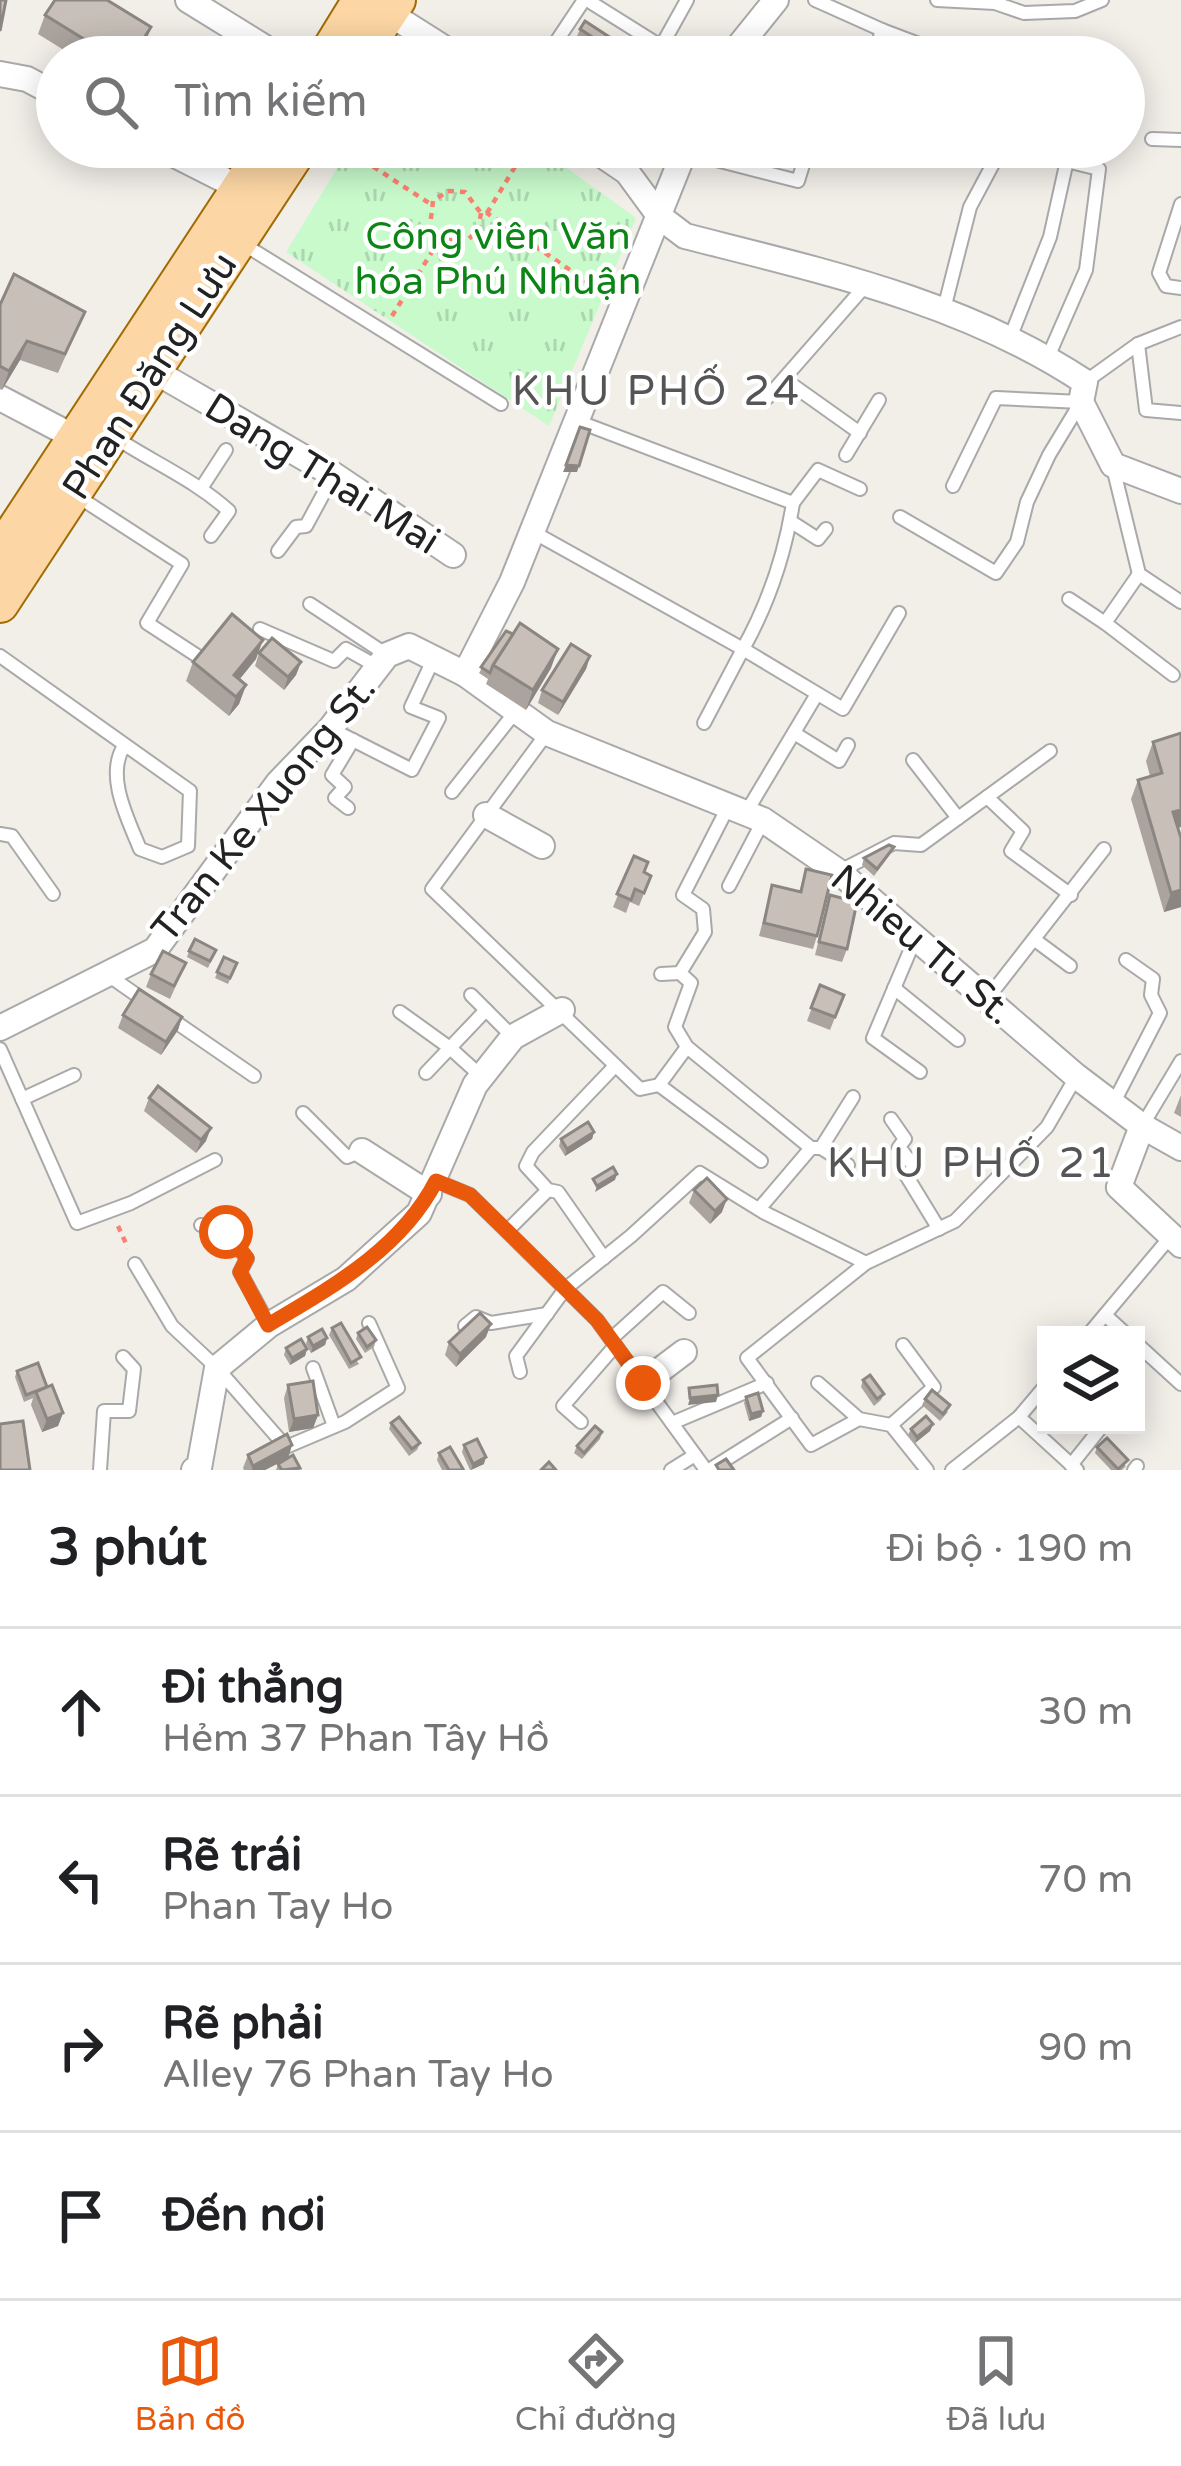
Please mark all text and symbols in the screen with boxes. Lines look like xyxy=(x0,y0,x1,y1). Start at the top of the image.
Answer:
search box xyxy=(36,36,1145,168)
icon: search xyxy=(78,69,144,135)
text: Tìm kiếm xyxy=(174,75,368,129)
park label: Công viên Văn hóa Phú Nhuận xyxy=(355,213,641,305)
street label: Phan Đăng Lưu xyxy=(53,244,247,508)
district label: KHU PHỐ 24 xyxy=(512,364,802,417)
street label: Dang Thai Mai xyxy=(196,383,448,565)
street label: Tran Ke Xuong St. xyxy=(142,666,386,952)
street label: Nhieu Tu St. xyxy=(821,855,1023,1035)
district label: KHU PHỐ 21 xyxy=(827,1136,1117,1189)
route start xyxy=(199,1205,253,1259)
map controls xyxy=(1037,1326,1145,1434)
button: layers xyxy=(1037,1326,1145,1434)
route end xyxy=(616,1356,670,1410)
text: 3 phút xyxy=(48,1517,207,1579)
text: Đi bộ · 190 m xyxy=(886,1525,1133,1572)
text: Đi thẳng xyxy=(162,1661,344,1715)
icon: ahead xyxy=(48,1679,114,1745)
text: 30 m xyxy=(1038,1688,1133,1735)
text: Hẻm 37 Phan Tây Hồ xyxy=(162,1715,549,1762)
text: Rẽ trái xyxy=(162,1829,302,1883)
icon: left xyxy=(48,1847,114,1913)
text: 70 m xyxy=(1038,1856,1133,1903)
text: Phan Tay Ho xyxy=(162,1883,393,1930)
text: Rẽ phải xyxy=(162,1997,324,2051)
icon: right xyxy=(48,2015,114,2081)
text: 90 m xyxy=(1038,2024,1133,2071)
text: Alley 76 Phan Tay Ho xyxy=(162,2051,554,2098)
icon: arrive xyxy=(48,2183,114,2249)
text: Đến nơi xyxy=(162,2189,326,2243)
tab: Bản đồ xyxy=(135,2328,246,2439)
tab: Chỉ đường xyxy=(515,2328,677,2439)
tab: Đã lưu xyxy=(946,2328,1046,2439)

